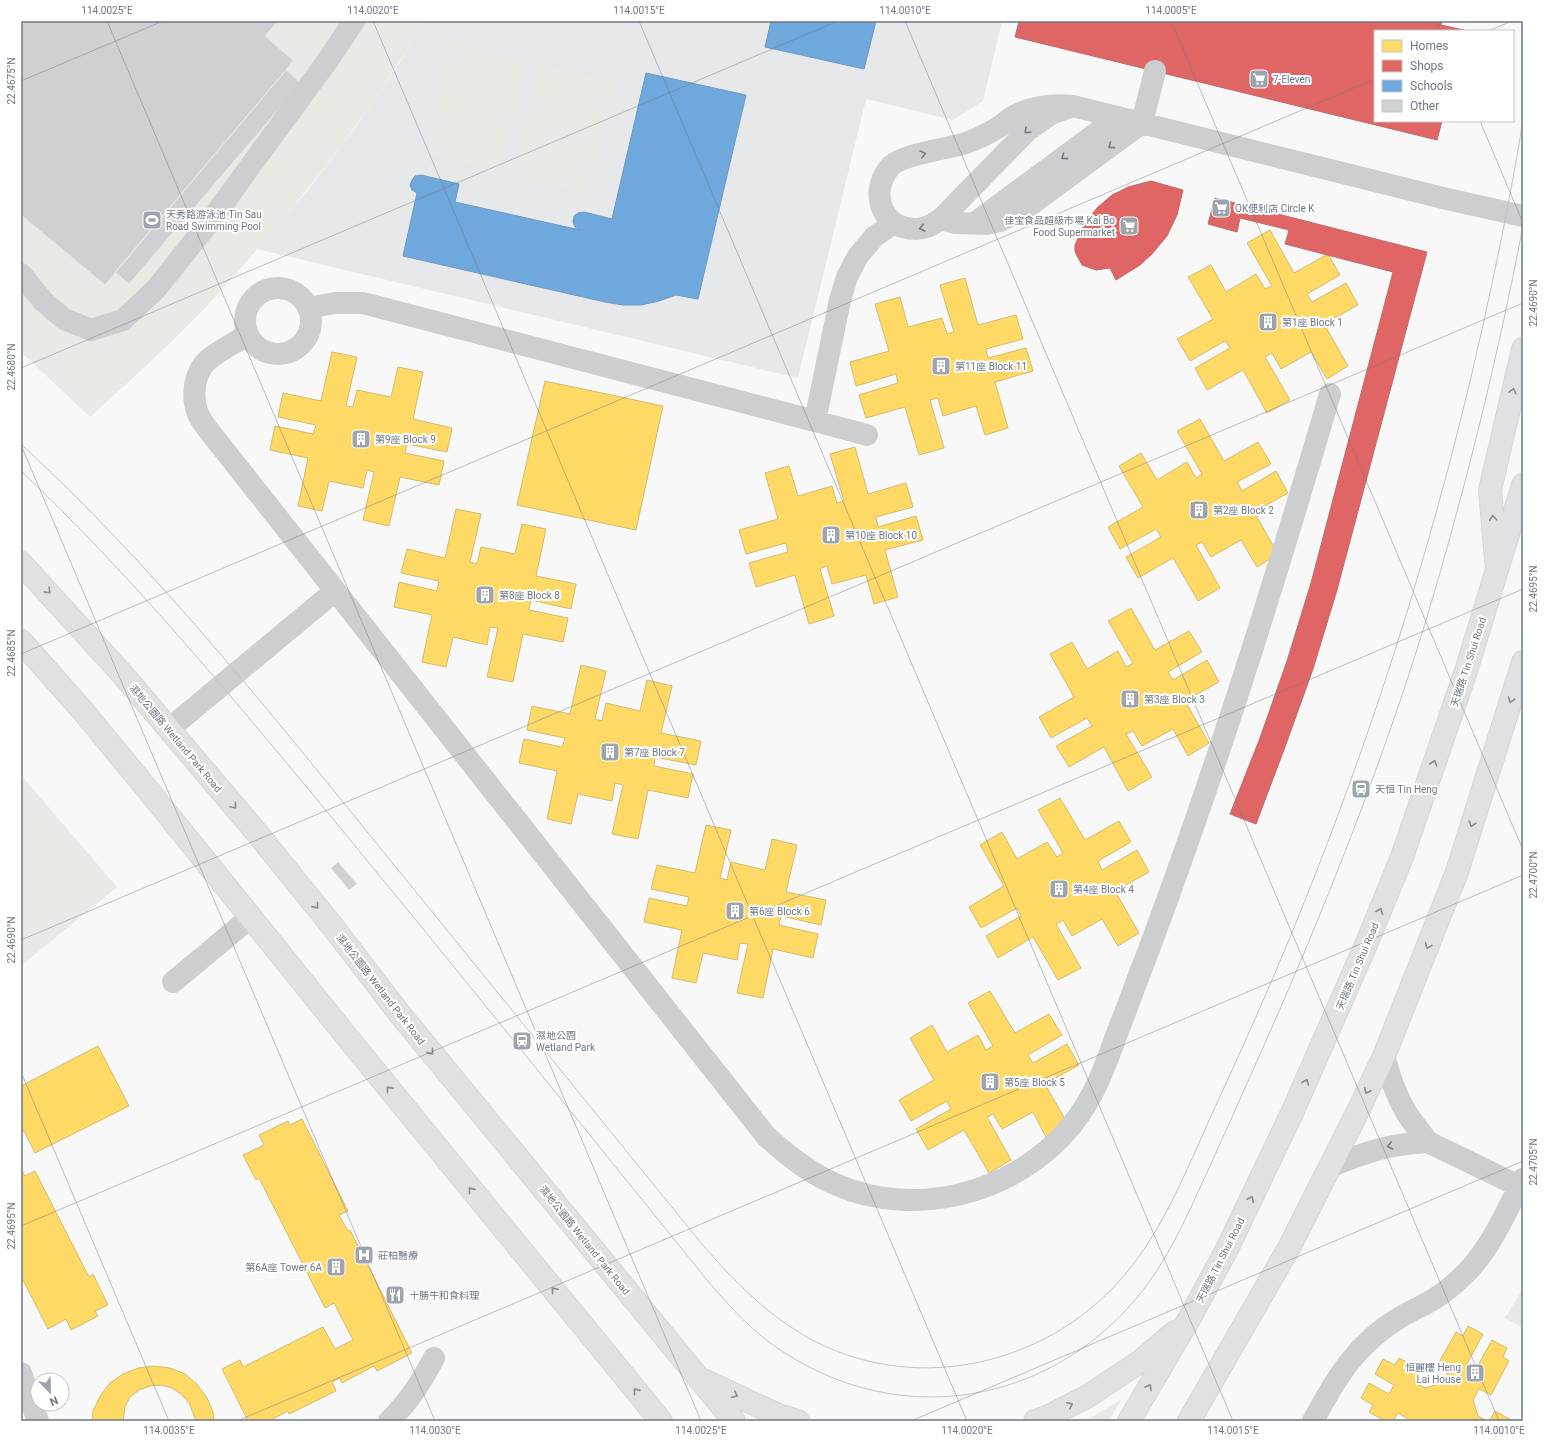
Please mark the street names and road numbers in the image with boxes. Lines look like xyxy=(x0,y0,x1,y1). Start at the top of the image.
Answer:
street label: 天瑞路 Tin Shui Road xyxy=(1449,616,1488,708)
street label: 濕地公園路 Wetland Park Road xyxy=(127,682,224,794)
street label: 天瑞路 Tin Shui Road xyxy=(1334,921,1381,1011)
street label: 濕地公園路 Wetland Park Road xyxy=(334,932,427,1047)
street label: 濕地公園路 Wetland Park Road xyxy=(537,1184,632,1297)
street label: 天瑞路 Tin Shui Road xyxy=(1194,1216,1247,1304)

